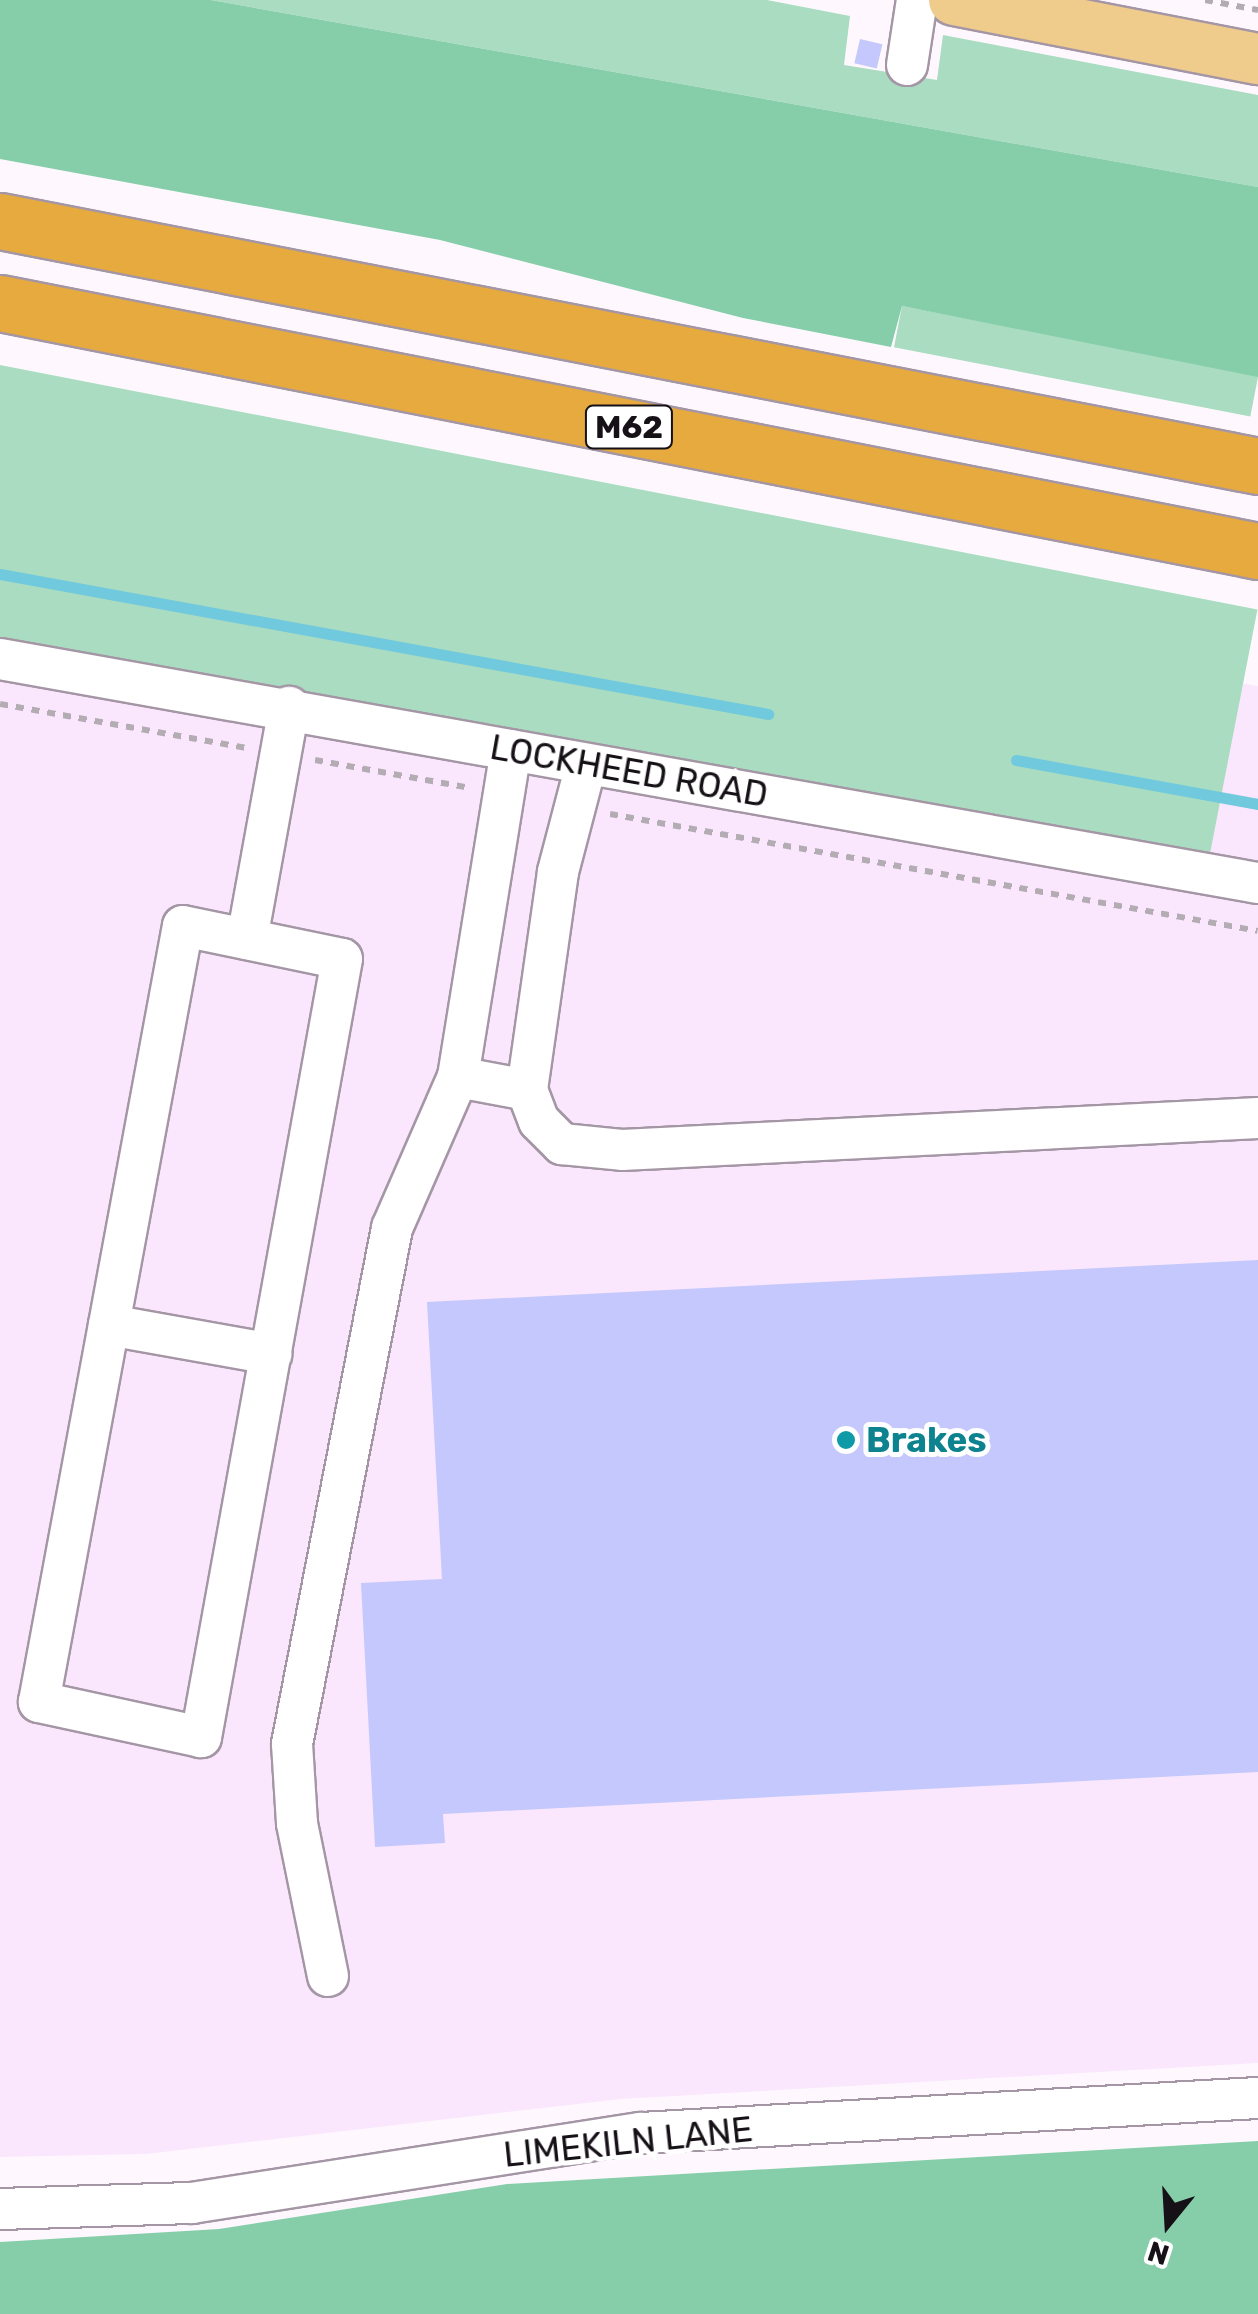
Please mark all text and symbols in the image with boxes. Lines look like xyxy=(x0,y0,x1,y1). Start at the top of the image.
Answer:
road number: M62 xyxy=(584,400,674,454)
street label: LOCKHEED ROAD xyxy=(487,726,771,816)
place label: Brakes xyxy=(866,1419,987,1461)
marker: Brakes xyxy=(835,1429,857,1451)
street label: LIMEKILN LANE xyxy=(501,2108,755,2176)
north arrow xyxy=(1118,2174,1218,2274)
text: N xyxy=(1144,2234,1173,2272)

